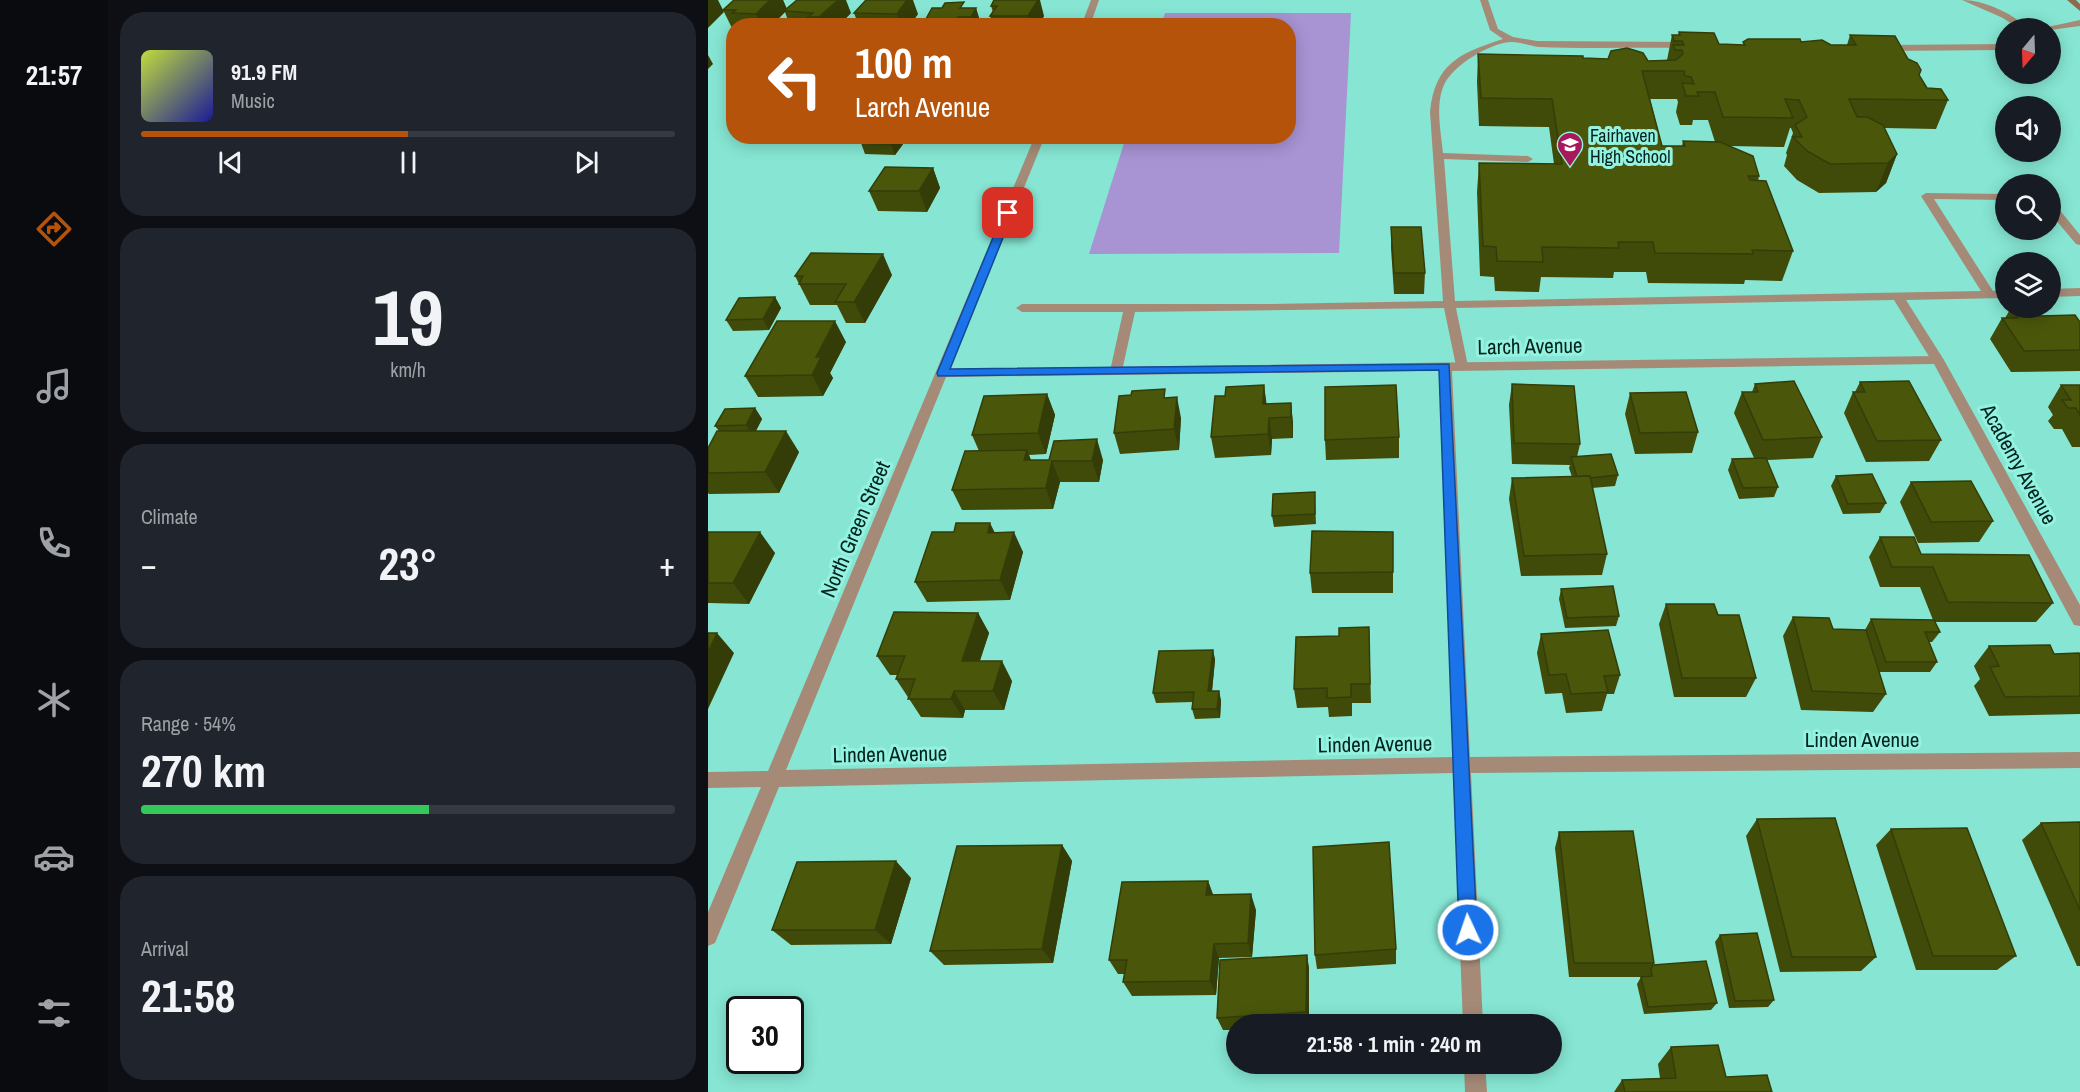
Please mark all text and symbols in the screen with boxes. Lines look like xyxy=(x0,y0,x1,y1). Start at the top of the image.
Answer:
north arrow xyxy=(1995,18,2061,84)
map controls xyxy=(1995,18,2061,318)
text: 100 m xyxy=(855,35,953,91)
icon: left xyxy=(756,42,834,120)
text: 21:57 xyxy=(26,57,82,93)
text: 91.9 FM xyxy=(231,57,297,87)
text: Music xyxy=(231,87,275,114)
text: Larch Avenue xyxy=(855,89,990,125)
button: sound xyxy=(1995,96,2061,162)
place label: Fairhaven High School xyxy=(1590,123,1670,169)
school or university icon: Fairhaven High School xyxy=(1555,130,1585,168)
icon: previous xyxy=(214,146,247,179)
icon: pause xyxy=(392,146,425,179)
icon: next xyxy=(570,146,603,179)
button: search xyxy=(1995,174,2061,240)
pin xyxy=(982,187,1033,238)
icon: arrive xyxy=(991,196,1024,229)
icon: directions xyxy=(33,208,75,250)
button: layers xyxy=(1995,252,2061,318)
text: 19 xyxy=(372,264,444,369)
street label: Larch Avenue xyxy=(1477,331,1583,361)
text: km/h xyxy=(390,356,426,383)
icon: music xyxy=(33,365,75,407)
street label: Academy Avenue xyxy=(1973,398,2064,530)
street label: North Green Street xyxy=(813,456,897,602)
text: Climate xyxy=(141,503,198,530)
icon: phone xyxy=(33,522,75,564)
text: 23° xyxy=(378,533,438,594)
text: − xyxy=(141,542,157,586)
text: + xyxy=(659,542,675,586)
icon: climate xyxy=(33,679,75,721)
text: Range · 54% xyxy=(141,710,236,737)
street label: Linden Avenue xyxy=(1805,725,1919,754)
street label: Linden Avenue xyxy=(1317,729,1433,759)
street label: Linden Avenue xyxy=(832,739,948,769)
text: 270 km xyxy=(141,740,266,801)
icon: car xyxy=(33,836,75,878)
position arrow xyxy=(1436,898,1500,962)
text: Arrival xyxy=(141,935,188,962)
text: 21:58 xyxy=(141,965,235,1026)
icon: filters xyxy=(33,992,75,1034)
speed limit sign: 30 xyxy=(726,996,804,1074)
text: 21:58 · 1 min · 240 m xyxy=(1307,1029,1481,1059)

